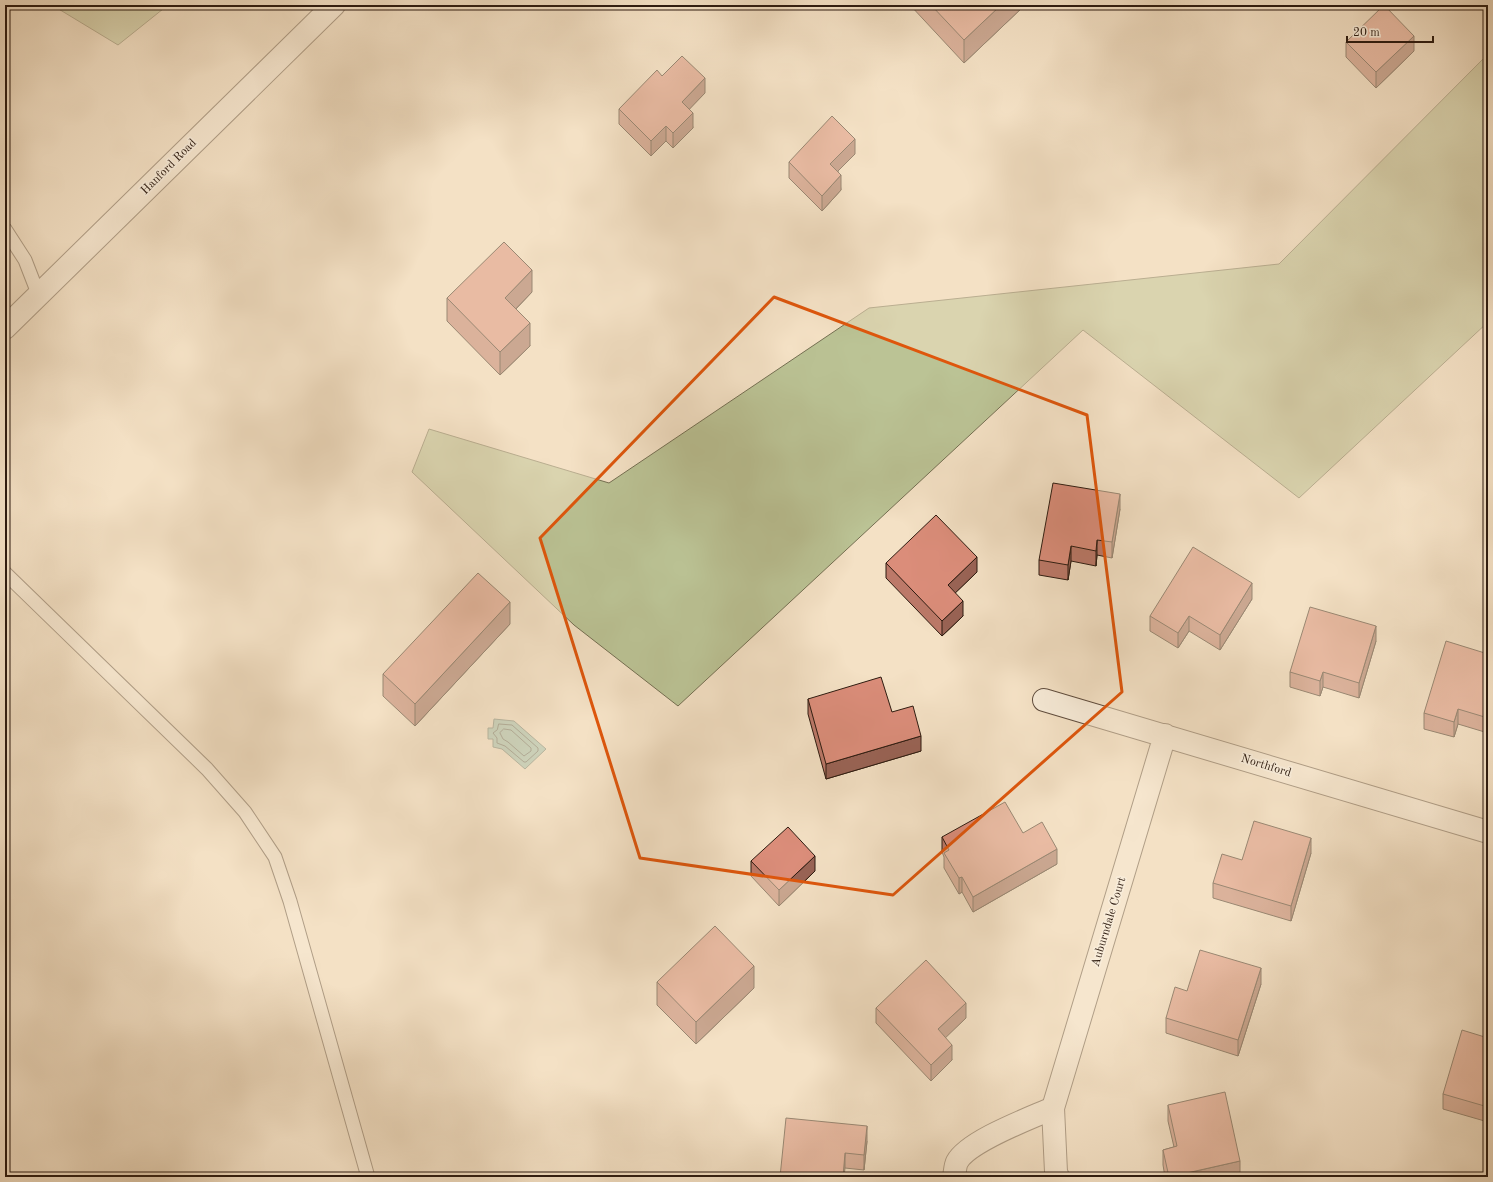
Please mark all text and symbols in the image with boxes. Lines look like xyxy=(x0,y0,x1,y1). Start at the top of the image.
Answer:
scale bar xyxy=(1347,18,1433,44)
text: 20 m xyxy=(1353,27,1380,39)
street label: Hanford Road xyxy=(139,137,199,197)
street label: Northford xyxy=(1239,753,1293,779)
street label: Auburndale Court xyxy=(1090,876,1128,968)

